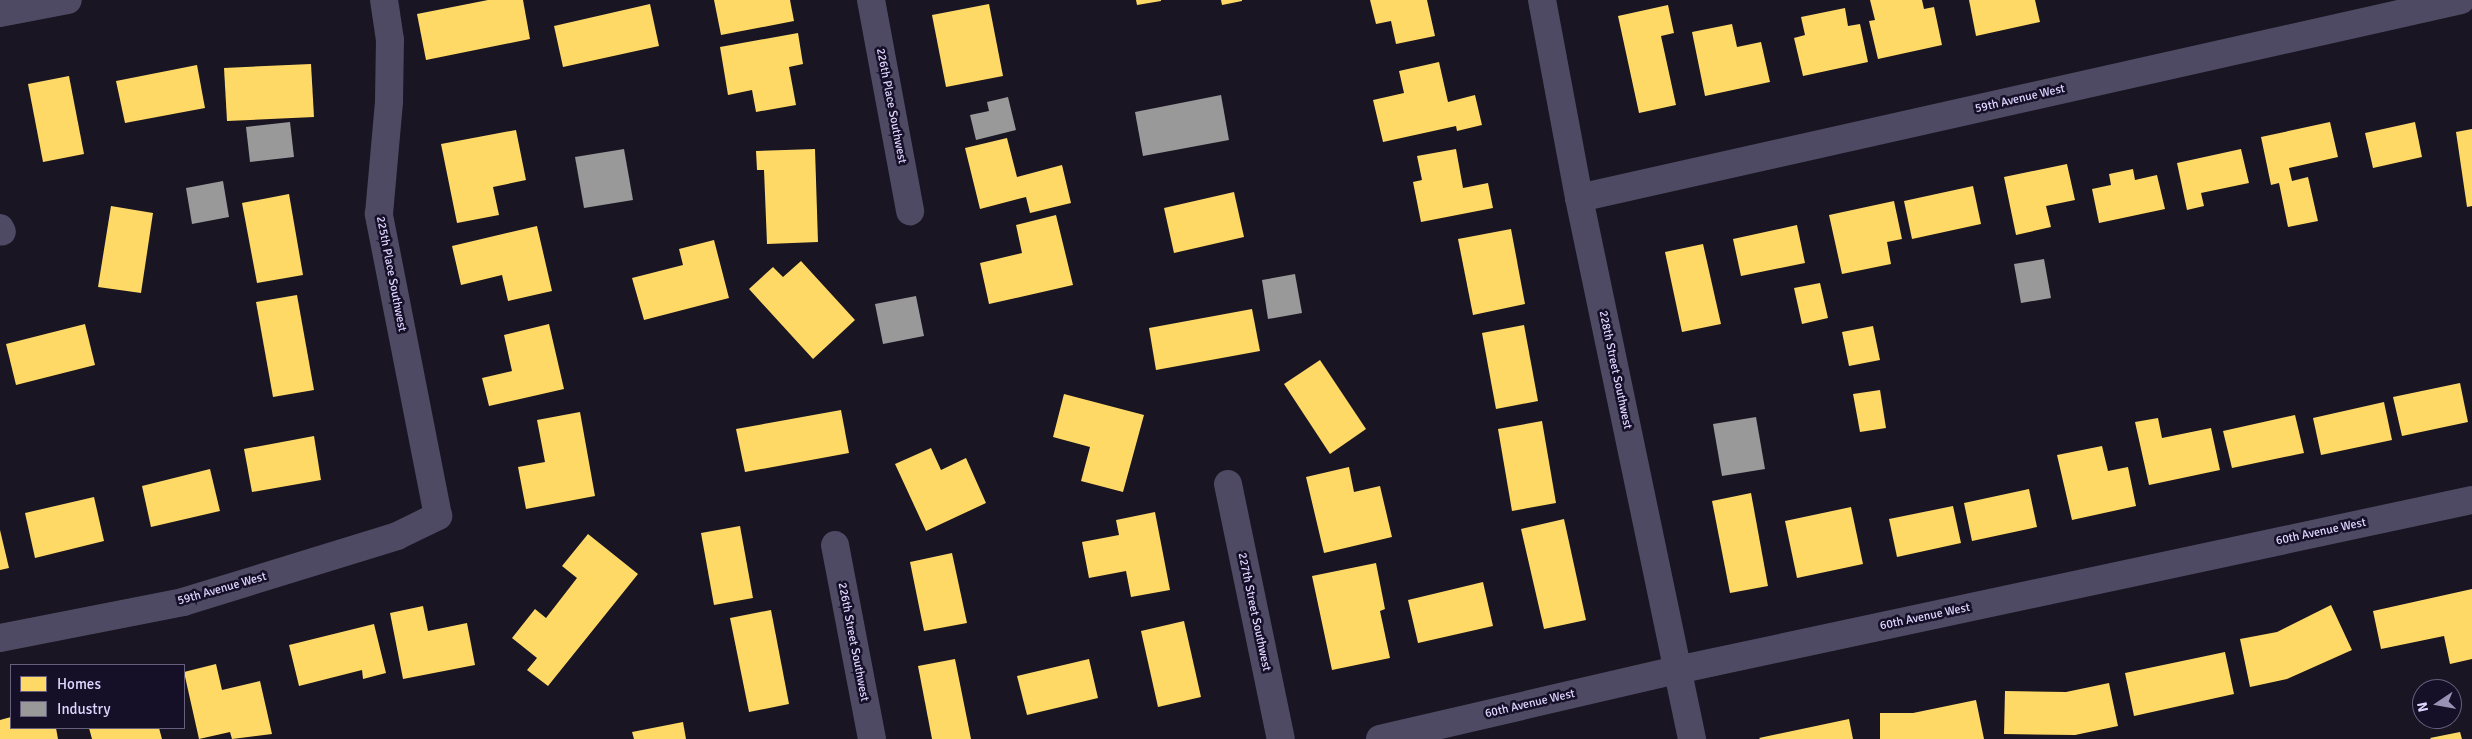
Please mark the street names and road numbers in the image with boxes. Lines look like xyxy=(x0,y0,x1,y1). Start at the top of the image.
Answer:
street label: 226th Place Southwest xyxy=(873,47,909,165)
street label: 59th Avenue West xyxy=(1974,82,2066,116)
street label: 225th Place Southwest xyxy=(373,215,409,333)
street label: 228th Street Southwest xyxy=(1595,309,1635,431)
street label: 60th Avenue West xyxy=(2275,515,2367,549)
street label: 227th Street Southwest xyxy=(1234,551,1274,673)
street label: 59th Avenue West xyxy=(176,569,268,609)
street label: 226th Street Southwest xyxy=(834,581,872,703)
street label: 60th Avenue West xyxy=(1879,600,1971,634)
street label: 60th Avenue West xyxy=(1484,687,1576,721)

